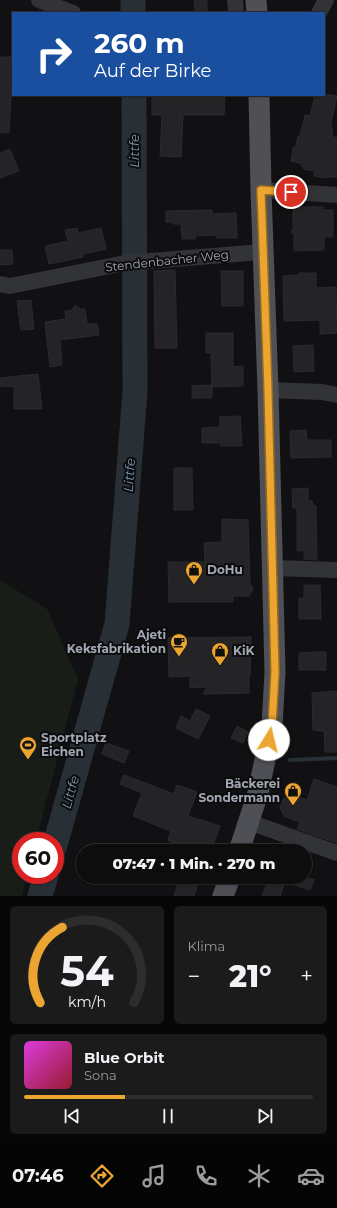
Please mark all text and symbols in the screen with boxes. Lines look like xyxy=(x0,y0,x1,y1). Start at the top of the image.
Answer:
text: 260 m xyxy=(94,26,185,60)
icon: right xyxy=(28,28,80,80)
text: Auf der Birke xyxy=(94,60,211,82)
water label: Littfe xyxy=(126,134,142,168)
pin xyxy=(274,175,308,209)
icon: arrive xyxy=(280,181,302,203)
street label: Stendenbacher Weg xyxy=(104,247,229,274)
water label: Littfe xyxy=(120,457,138,492)
shop icon: DoHu xyxy=(184,560,204,585)
place label: DoHu xyxy=(207,562,243,577)
place label: Ajeti Keksfabrikation xyxy=(67,627,166,656)
cafe icon: Ajeti Keksfabrikation xyxy=(169,632,189,657)
shop icon: KiK xyxy=(210,641,230,666)
place label: KiK xyxy=(233,643,255,658)
position arrow xyxy=(248,719,290,761)
place label: Sportplatz Eichen xyxy=(41,730,107,759)
sports icon: Sportplatz Eichen xyxy=(18,735,38,760)
water label: Littfe xyxy=(58,773,82,810)
place label: Bäckerei Sondermann xyxy=(199,776,280,805)
shop icon: Bäckerei Sondermann xyxy=(283,781,303,806)
speed limit sign: 60 xyxy=(12,832,64,884)
text: 07:47 · 1 Min. · 270 m xyxy=(113,854,275,873)
text: Klima xyxy=(188,938,225,954)
text: 54 xyxy=(60,946,114,996)
text: 21° xyxy=(229,958,272,995)
text: − xyxy=(188,963,200,990)
text: + xyxy=(300,963,313,990)
text: km/h xyxy=(68,993,106,1011)
text: Blue Orbit xyxy=(84,1048,164,1067)
text: Sona xyxy=(84,1067,117,1083)
icon: previous xyxy=(61,1105,83,1127)
icon: pause xyxy=(157,1105,179,1127)
icon: next xyxy=(254,1105,276,1127)
icon: directions xyxy=(88,1162,116,1190)
icon: music xyxy=(140,1162,168,1190)
icon: phone xyxy=(192,1162,220,1190)
icon: climate xyxy=(245,1162,273,1190)
icon: car xyxy=(297,1162,325,1190)
text: 07:46 xyxy=(12,1165,64,1187)

